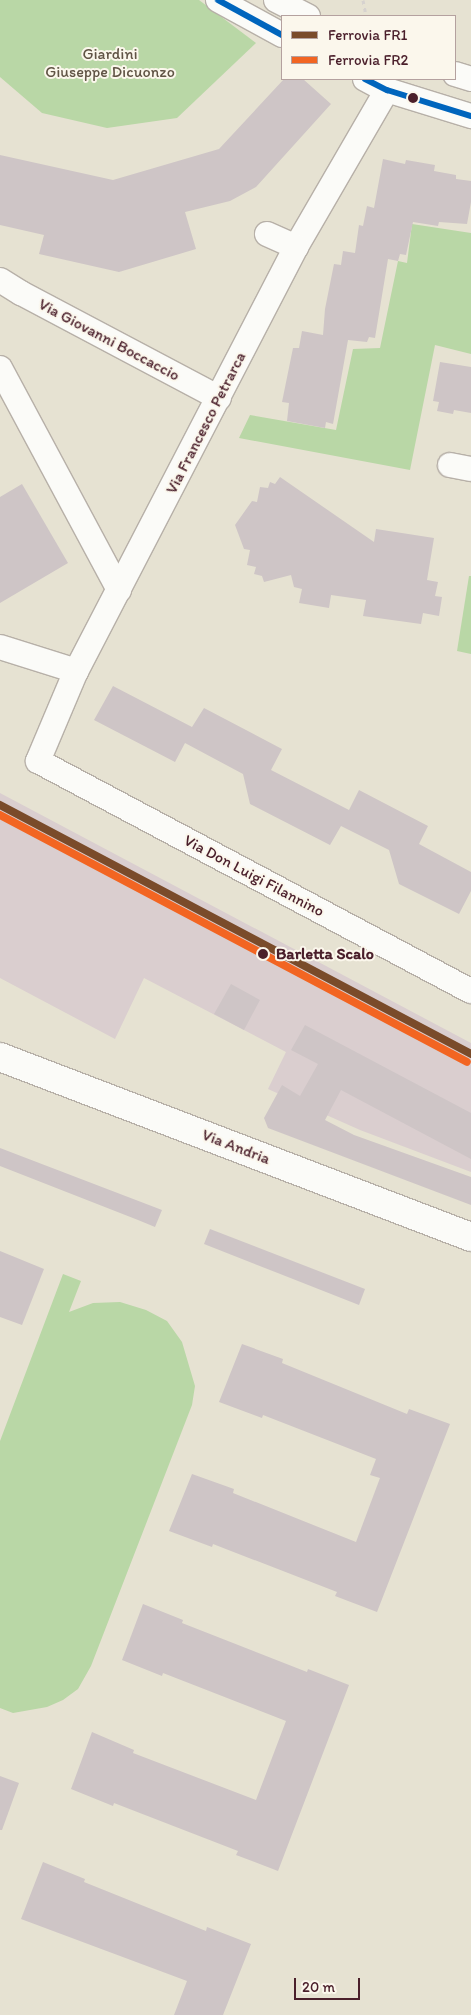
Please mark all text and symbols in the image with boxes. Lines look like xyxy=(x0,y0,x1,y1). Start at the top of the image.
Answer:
legend xyxy=(281,15,456,80)
text: Ferrovia FR1 xyxy=(328,26,408,44)
park label: Giardini Giuseppe Dicuonzo xyxy=(45,44,175,82)
text: Ferrovia FR2 xyxy=(328,51,408,69)
unlabelled marker xyxy=(408,93,418,103)
street label: Via Giovanni Boccaccio xyxy=(35,295,183,385)
street label: Via Francesco Petrarca xyxy=(162,349,250,497)
street label: Via Don Luigi Filannino xyxy=(180,831,328,921)
place label: Barletta Scalo xyxy=(276,944,374,964)
marker: Barletta Scalo xyxy=(254,945,272,963)
street label: Via Andria xyxy=(199,1125,273,1169)
scale bar xyxy=(296,1968,362,2000)
text: 20 m xyxy=(302,1978,335,1996)

